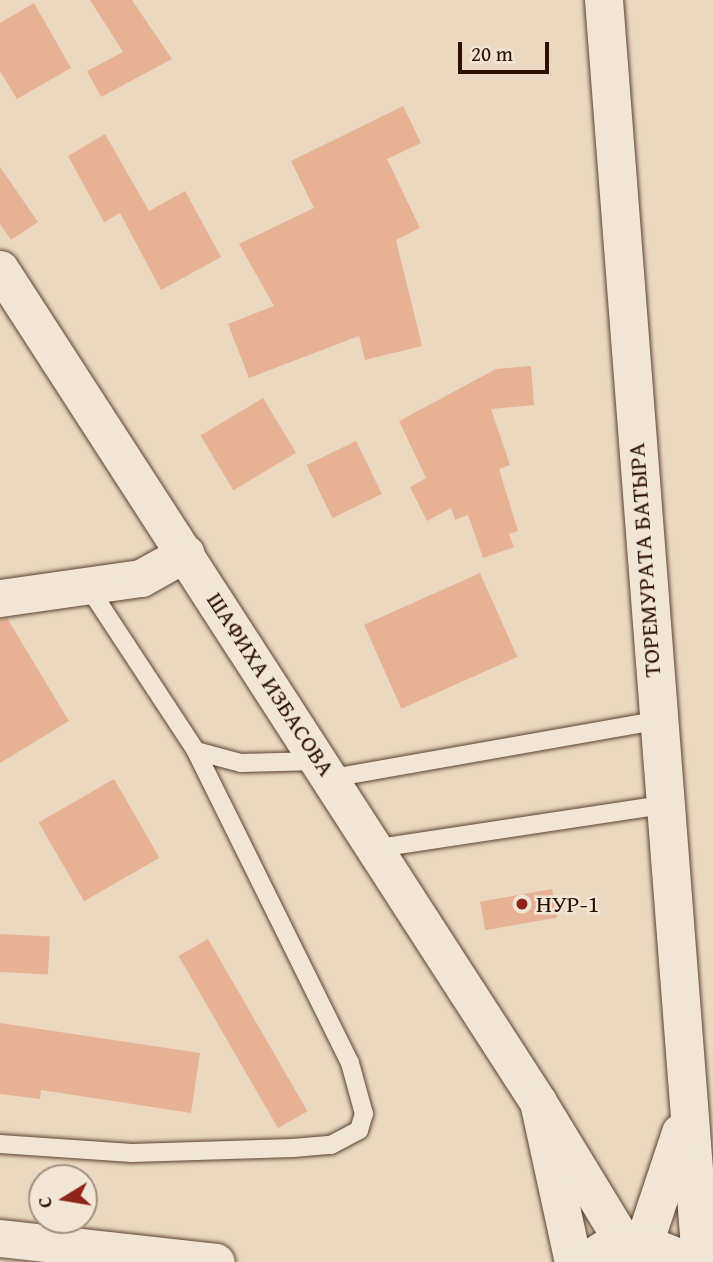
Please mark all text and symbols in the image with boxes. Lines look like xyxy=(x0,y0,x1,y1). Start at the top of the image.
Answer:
scale bar xyxy=(461,28,552,72)
text: 20 m xyxy=(471,38,513,69)
street label: ТОРЕМУРАТА БАТЫРА xyxy=(621,442,667,678)
street label: ШАФИХА ИЗБАСОВА xyxy=(201,587,341,781)
place label: НУР-1 xyxy=(536,890,599,918)
marker: НУР-1 xyxy=(514,896,530,912)
north arrow xyxy=(28,1164,98,1234)
text: С xyxy=(30,1195,59,1211)

